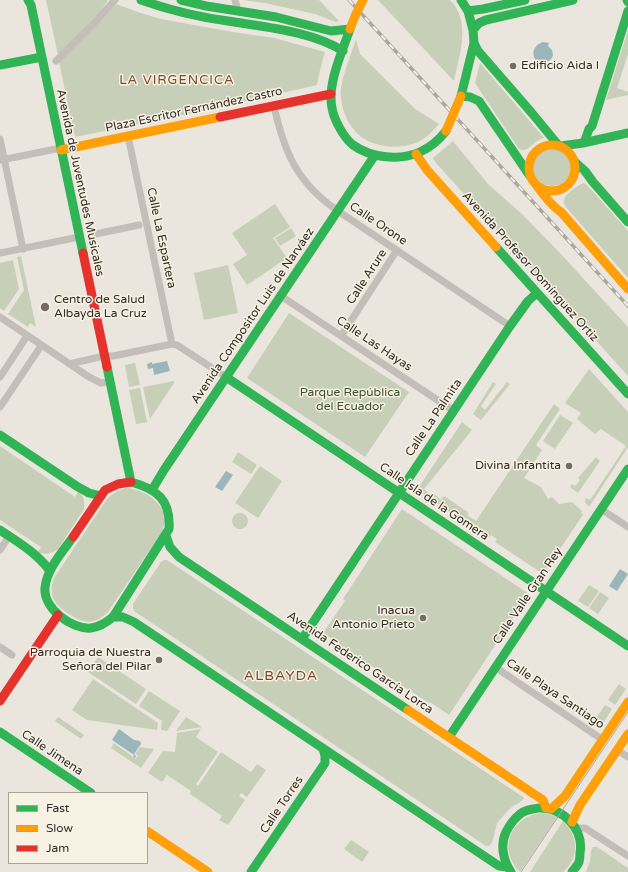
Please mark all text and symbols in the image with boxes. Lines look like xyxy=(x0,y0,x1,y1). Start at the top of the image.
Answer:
place label: Edificio Aida I xyxy=(521,59,599,73)
marker: Edificio Aida I xyxy=(508,61,518,71)
district label: LA VIRGENCICA xyxy=(119,73,235,89)
street label: Plaza Escritor Fernández Castro xyxy=(104,84,284,136)
street label: Avenida de Juventudes Musicales xyxy=(53,88,107,278)
street label: Calle La Espartera xyxy=(143,186,179,290)
street label: Avenida Profesor Domínguez Ortiz xyxy=(459,189,601,345)
street label: Calle Orone xyxy=(346,199,410,249)
street label: Avenida Compositor Luis de Narváez xyxy=(189,225,317,407)
street label: Calle Arure xyxy=(344,247,390,307)
place label: Centro de Salud Albayda La Cruz xyxy=(54,293,147,321)
marker: Centro de Salud Albayda La Cruz xyxy=(39,301,51,313)
street label: Calle Las Hayas xyxy=(333,313,415,375)
street label: Calle La Palmita xyxy=(403,376,465,460)
park label: Parque República del Ecuador xyxy=(300,386,400,414)
place label: Divina Infantita xyxy=(475,459,561,473)
street label: Calle Isla de la Gomera xyxy=(377,460,491,544)
marker: Divina Infantita xyxy=(564,461,574,471)
street label: Calle Valle Gran Rey xyxy=(490,545,566,647)
place label: Inacua Antonio Prieto xyxy=(332,604,415,632)
street label: Avenida Federico García Lorca xyxy=(284,609,436,717)
marker: Inacua Antonio Prieto xyxy=(418,613,428,623)
place label: Parroquia de Nuestra Señora del Pilar xyxy=(30,646,151,674)
marker: Parroquia de Nuestra Señora del Pilar xyxy=(154,655,164,665)
street label: Calle Playa Santiago xyxy=(503,656,607,732)
district label: ALBAYDA xyxy=(244,668,318,684)
street label: Calle Jimena xyxy=(18,727,86,779)
street label: Calle Torres xyxy=(257,773,307,837)
legend xyxy=(8,792,148,864)
text: Fast xyxy=(46,801,69,815)
text: Slow xyxy=(46,821,73,835)
text: Jam xyxy=(46,841,69,855)

